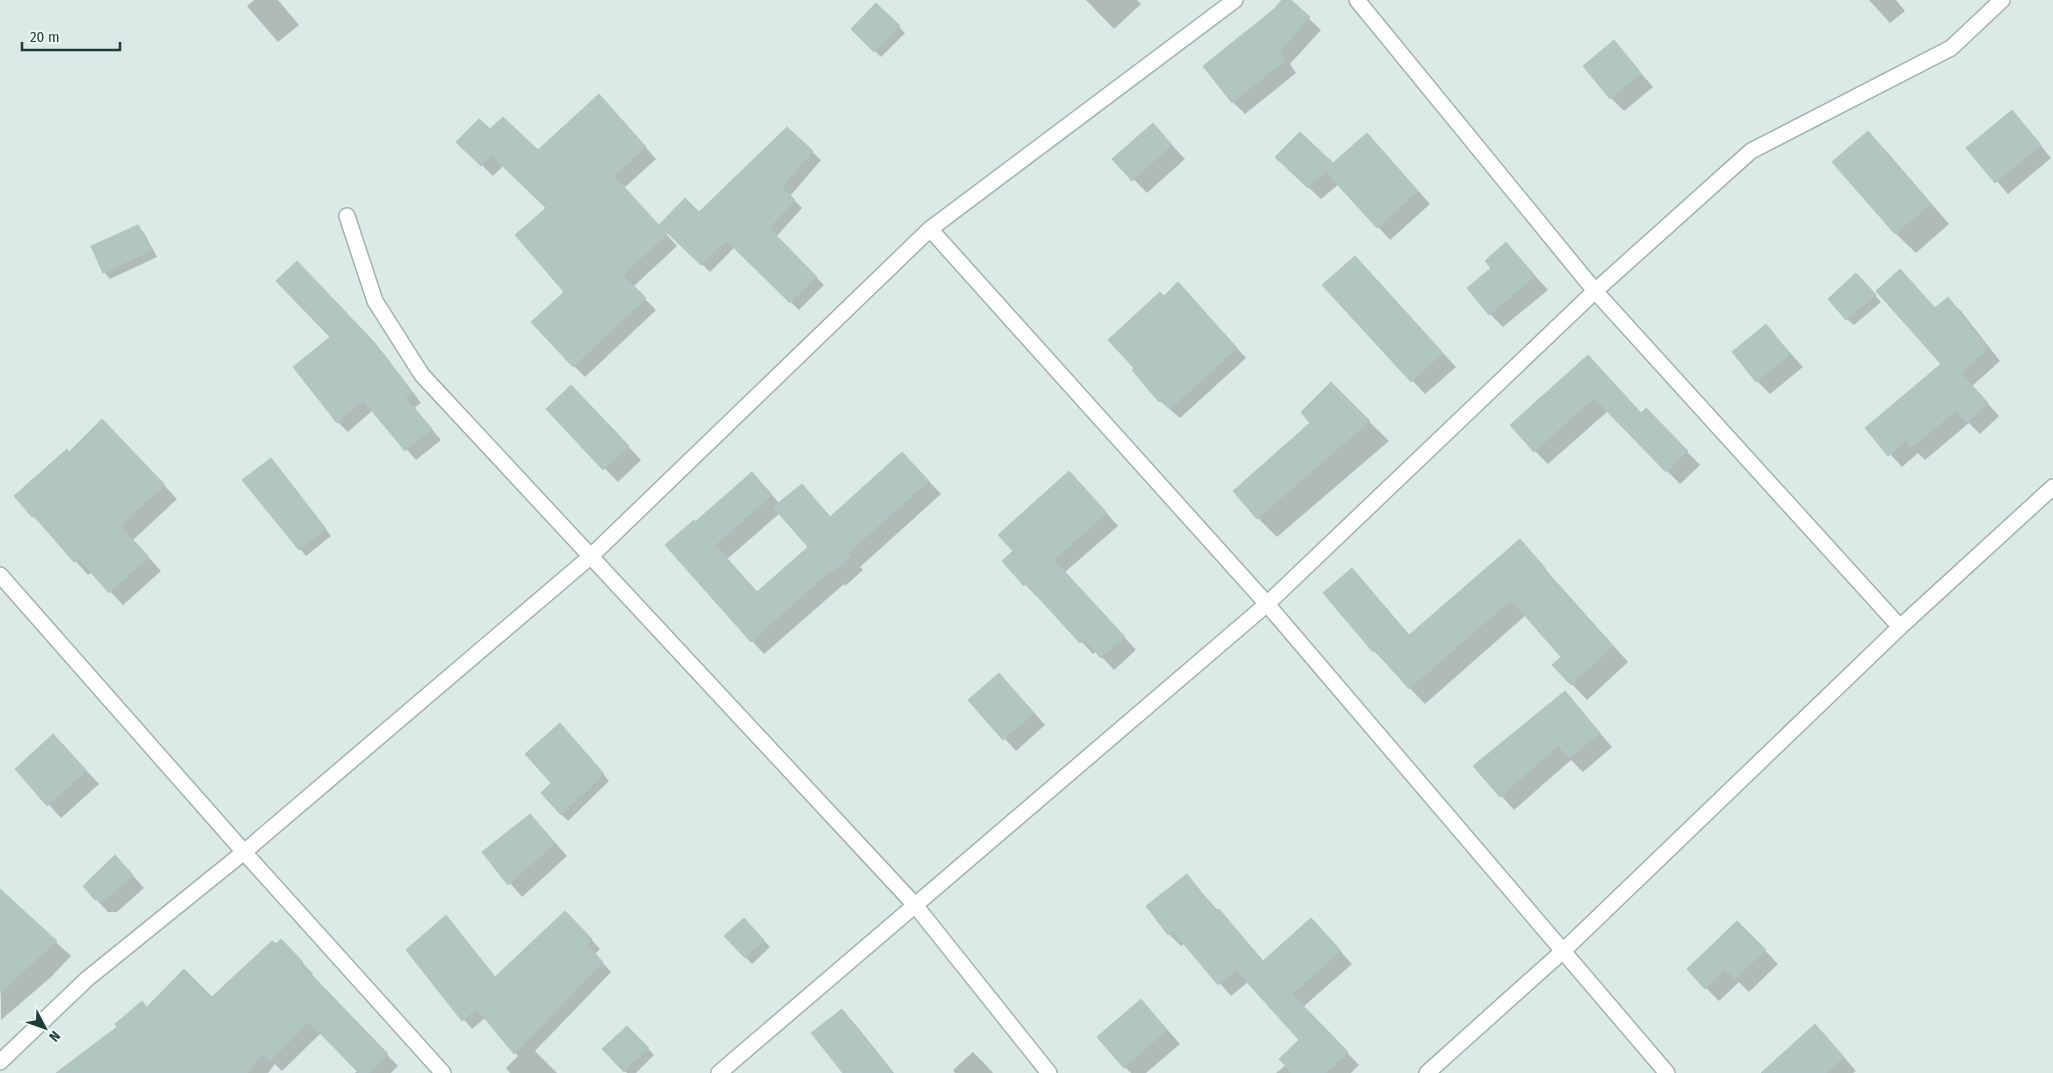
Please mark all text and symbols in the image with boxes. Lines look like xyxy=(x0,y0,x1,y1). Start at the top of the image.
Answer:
scale bar xyxy=(22,20,120,52)
text: 20 m xyxy=(30,28,60,46)
north arrow xyxy=(20,1003,70,1053)
text: N xyxy=(45,1027,64,1045)

